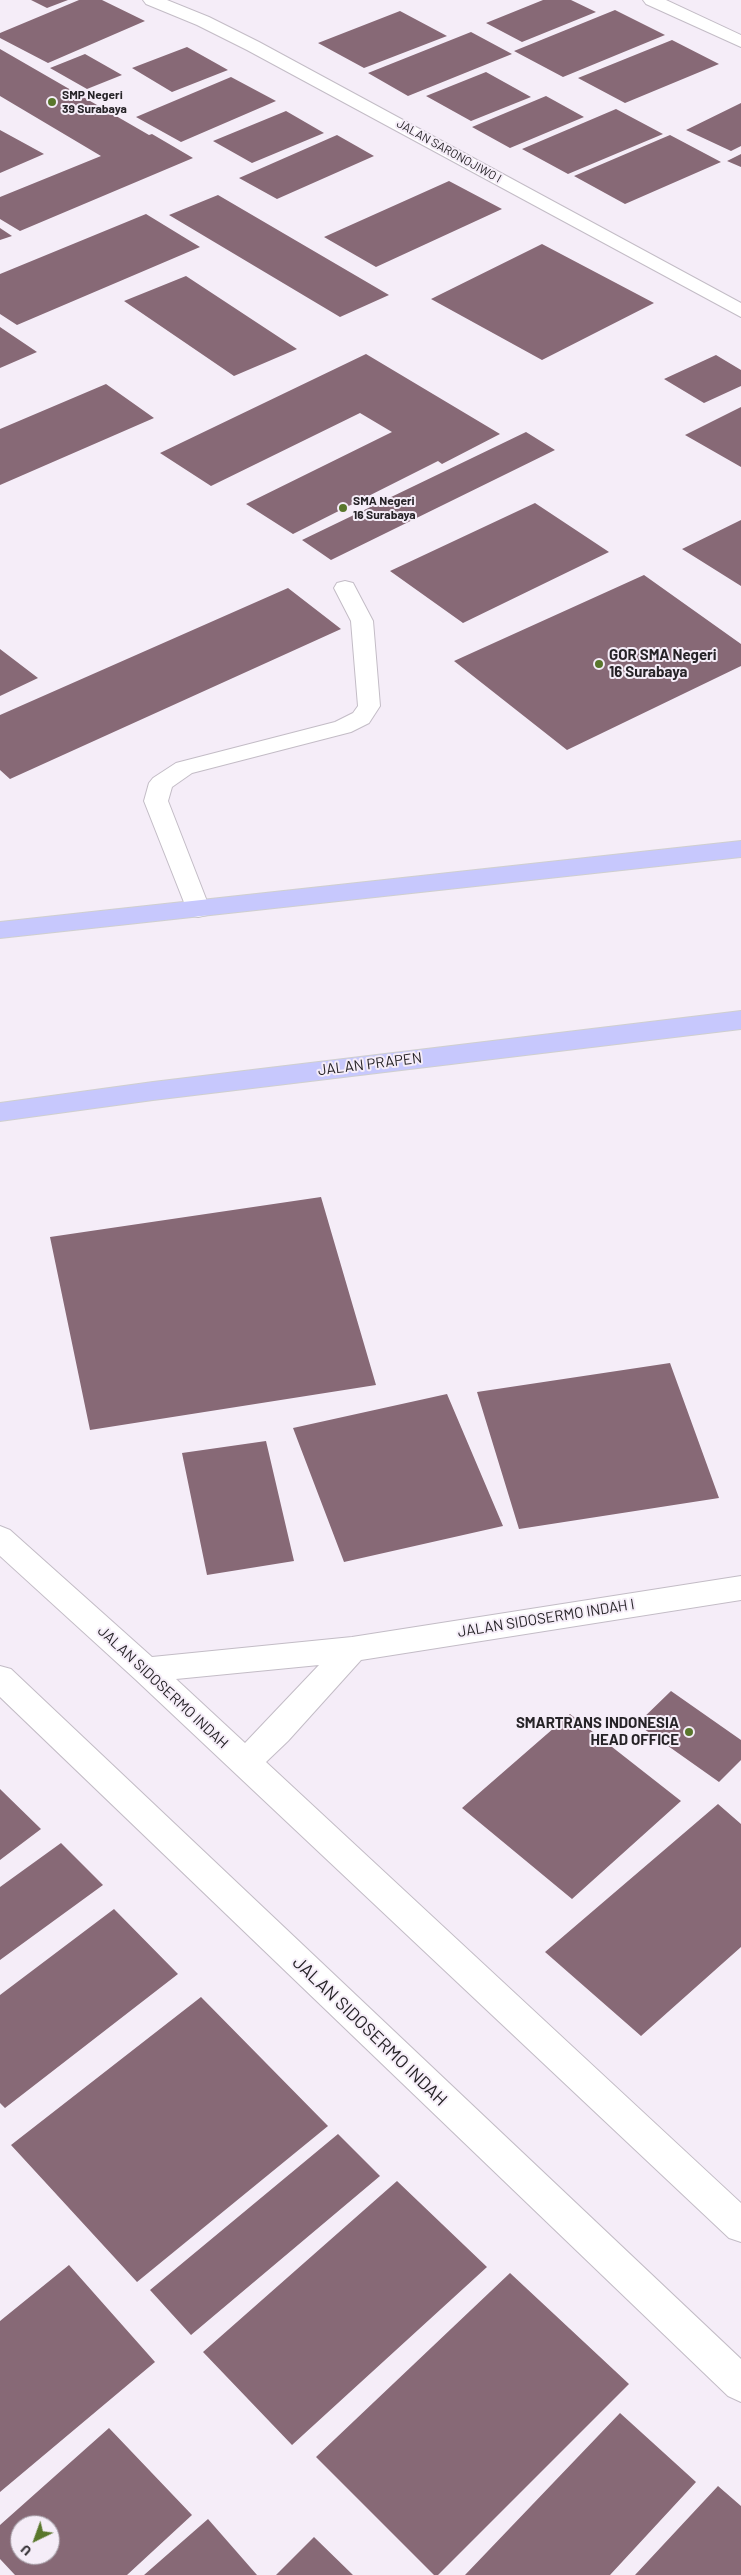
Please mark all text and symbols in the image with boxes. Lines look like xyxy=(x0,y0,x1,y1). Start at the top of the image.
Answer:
place label: SMP Negeri 39 Surabaya xyxy=(62,88,127,116)
marker: SMP Negeri 39 Surabaya xyxy=(46,96,58,108)
street label: JALAN SARONOJIWO I xyxy=(394,116,504,186)
place label: SMA Negeri 16 Surabaya xyxy=(353,494,416,522)
marker: SMA Negeri 16 Surabaya xyxy=(337,502,349,514)
place label: GOR SMA Negeri 16 Surabaya xyxy=(609,646,717,681)
marker: GOR SMA Negeri 16 Surabaya xyxy=(593,658,605,670)
street label: JALAN PRAPEN xyxy=(317,1049,423,1079)
street label: JALAN SIDOSERMO INDAH I xyxy=(456,1595,636,1641)
street label: JALAN SIDOSERMO INDAH xyxy=(94,1622,232,1752)
place label: SMARTRANS INDONESIA HEAD OFFICE xyxy=(516,1714,679,1749)
marker: SMARTRANS INDONESIA HEAD OFFICE xyxy=(683,1726,695,1738)
street label: JALAN SIDOSERMO INDAH xyxy=(288,1952,452,2110)
north arrow xyxy=(10,2515,60,2565)
text: U xyxy=(16,2542,34,2560)

